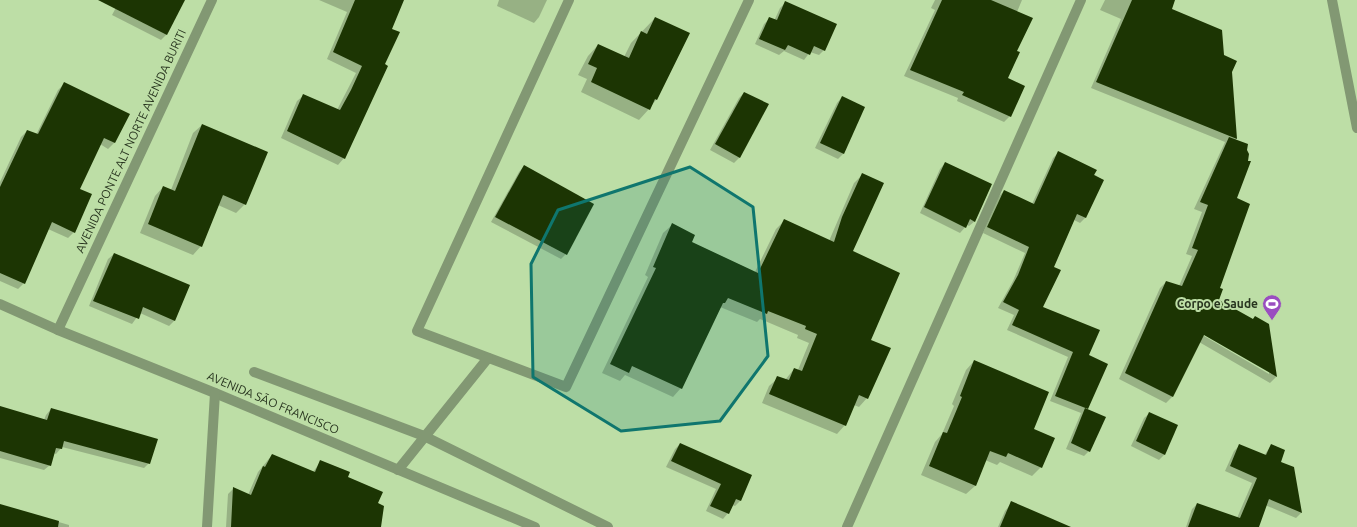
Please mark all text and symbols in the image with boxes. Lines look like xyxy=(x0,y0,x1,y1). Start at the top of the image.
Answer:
street label: AVENIDA PONTE ALT NORTE AVENIDA BURITI xyxy=(73,27,188,255)
sports icon: Corpo e Saude xyxy=(1261,293,1283,321)
place label: Corpo e Saude xyxy=(1177,297,1258,310)
street label: AVENIDA SÃO FRANCISCO xyxy=(205,369,341,436)

